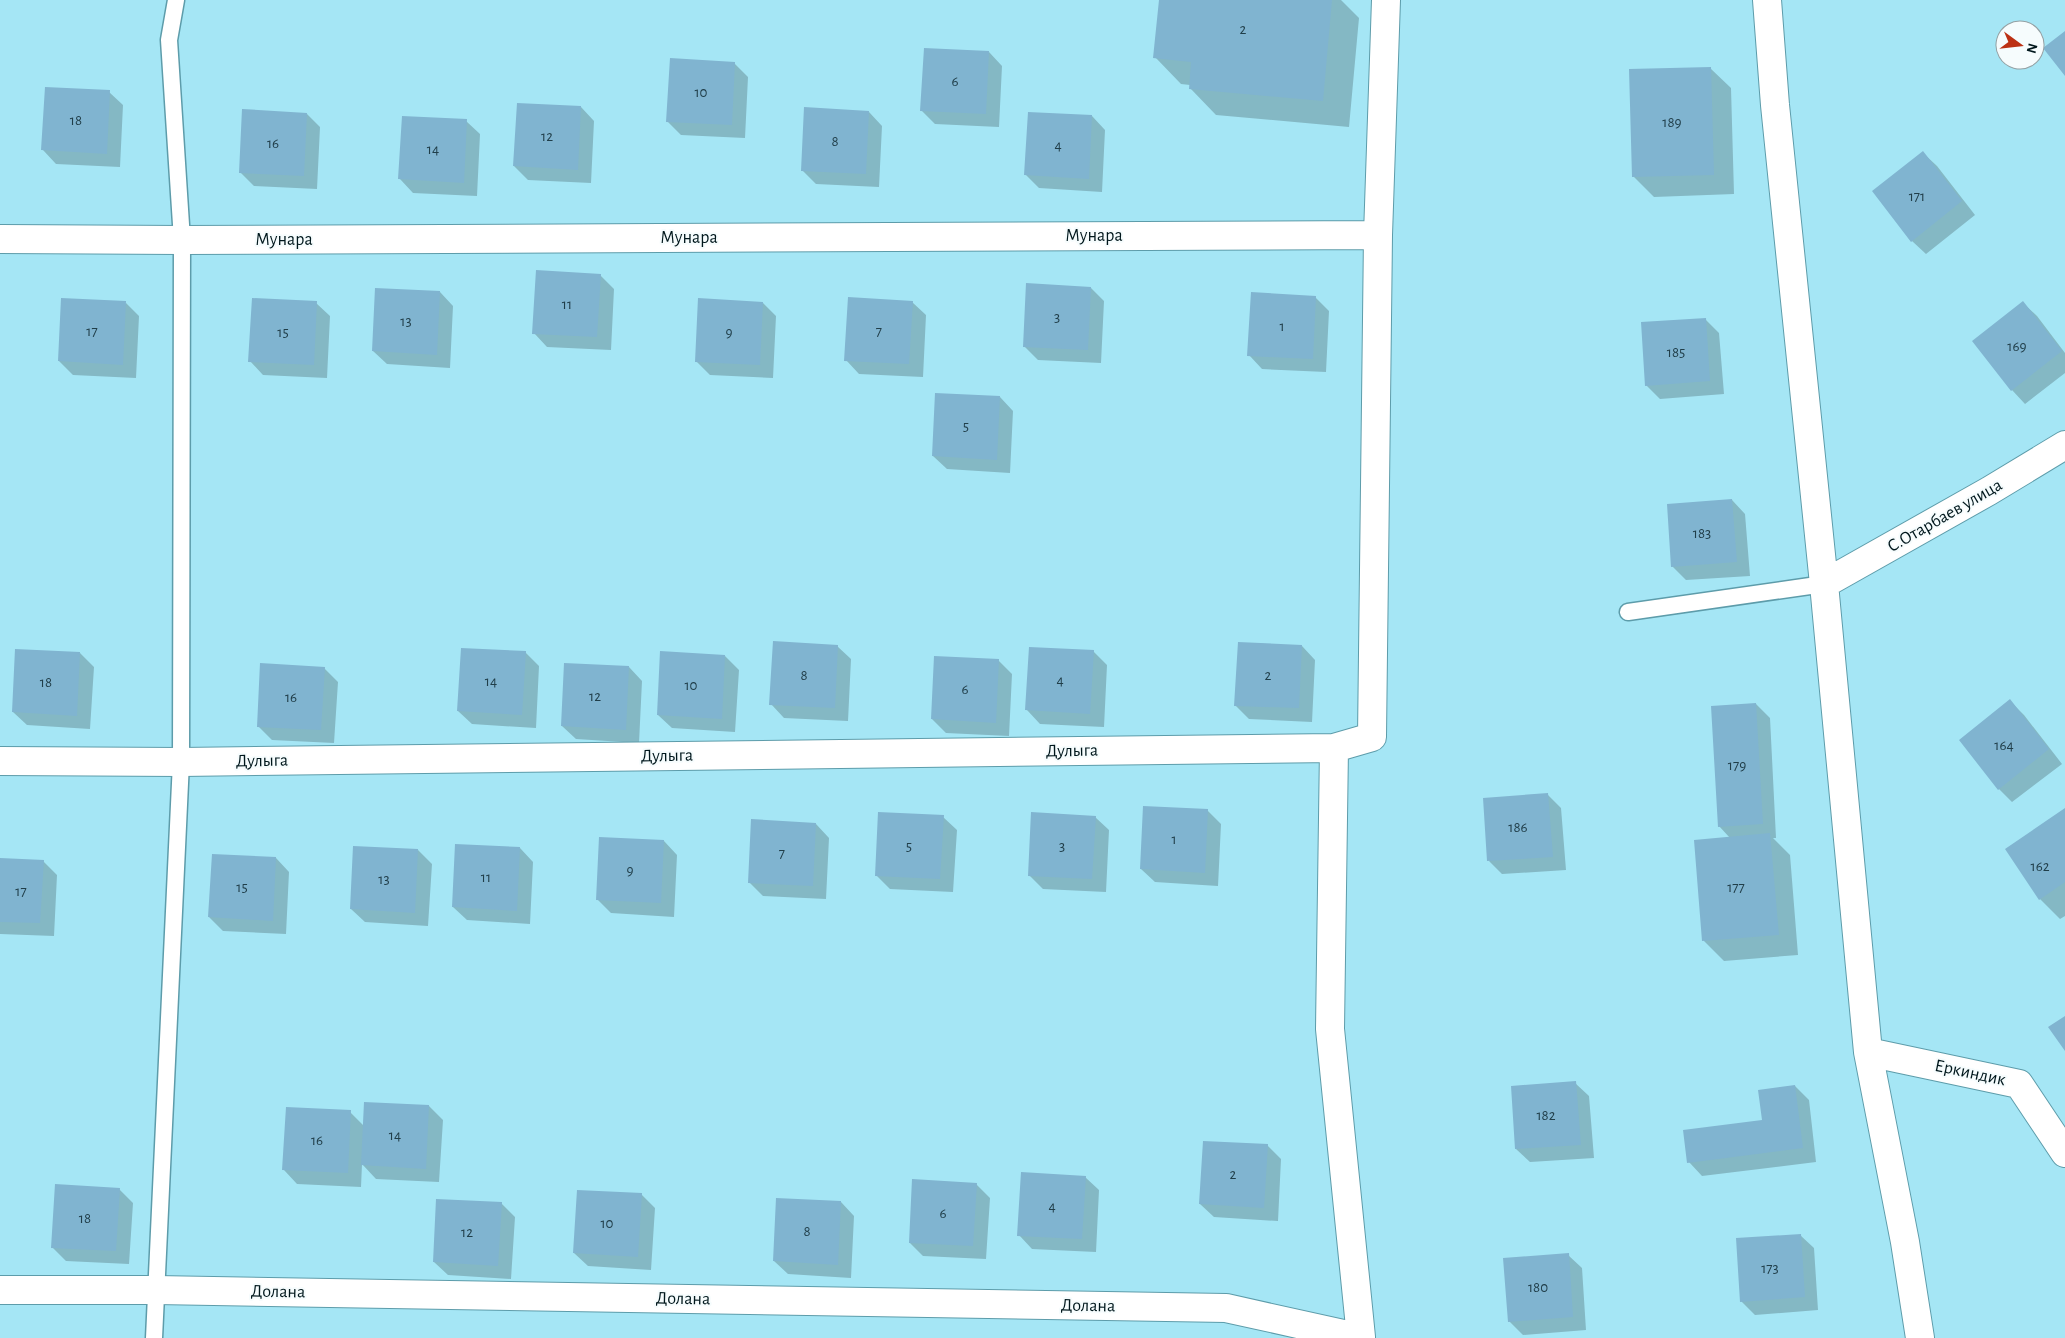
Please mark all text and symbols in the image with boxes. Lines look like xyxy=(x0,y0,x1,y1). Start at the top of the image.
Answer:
north arrow xyxy=(1995,20,2045,70)
house number: 2 xyxy=(1240,22,1247,37)
text: N xyxy=(2024,42,2040,55)
house number: 6 xyxy=(951,74,959,89)
house number: 10 xyxy=(694,85,708,100)
house number: 18 xyxy=(70,113,82,128)
house number: 189 xyxy=(1662,115,1682,130)
house number: 12 xyxy=(541,129,553,144)
house number: 8 xyxy=(831,134,839,149)
house number: 16 xyxy=(267,136,279,151)
house number: 4 xyxy=(1054,138,1062,153)
house number: 14 xyxy=(427,142,439,157)
house number: 171 xyxy=(1909,189,1925,204)
street label: Мунара xyxy=(1065,227,1123,245)
street label: Мунара xyxy=(660,229,718,247)
street label: Мунара xyxy=(255,231,313,249)
house number: 11 xyxy=(562,297,572,312)
house number: 3 xyxy=(1054,310,1060,325)
house number: 13 xyxy=(400,314,412,329)
house number: 1 xyxy=(1279,319,1285,334)
house number: 17 xyxy=(86,324,98,339)
house number: 7 xyxy=(876,324,882,339)
house number: 15 xyxy=(277,325,289,340)
house number: 9 xyxy=(725,325,733,340)
house number: 169 xyxy=(2007,339,2027,354)
house number: 185 xyxy=(1667,345,1685,360)
house number: 5 xyxy=(963,419,969,434)
street label: С.Отарбаев улица xyxy=(1884,475,2005,556)
house number: 183 xyxy=(1693,526,1711,541)
house number: 8 xyxy=(800,668,808,683)
house number: 2 xyxy=(1265,668,1272,683)
house number: 4 xyxy=(1056,673,1064,688)
house number: 14 xyxy=(485,674,497,689)
house number: 18 xyxy=(40,675,52,690)
house number: 10 xyxy=(684,678,698,693)
house number: 6 xyxy=(961,682,969,697)
house number: 12 xyxy=(589,689,601,704)
house number: 16 xyxy=(285,690,297,705)
house number: 164 xyxy=(1994,738,2014,753)
street label: Дулыга xyxy=(1046,742,1098,760)
street label: Дулыга xyxy=(641,747,693,765)
street label: Дулыга xyxy=(236,752,288,770)
house number: 179 xyxy=(1728,758,1746,773)
house number: 186 xyxy=(1508,820,1528,835)
house number: 1 xyxy=(1171,832,1177,847)
house number: 5 xyxy=(906,839,912,854)
house number: 3 xyxy=(1059,839,1065,854)
house number: 7 xyxy=(779,846,785,861)
house number: 162 xyxy=(2030,859,2050,874)
house number: 9 xyxy=(626,863,634,878)
house number: 11 xyxy=(481,870,491,885)
house number: 13 xyxy=(378,872,390,887)
house number: 15 xyxy=(236,880,248,895)
house number: 177 xyxy=(1727,880,1745,895)
house number: 17 xyxy=(15,884,27,899)
street label: Еркиндик xyxy=(1933,1057,2008,1089)
house number: 182 xyxy=(1536,1108,1556,1123)
house number: 14 xyxy=(389,1128,401,1143)
house number: 16 xyxy=(311,1133,323,1148)
house number: 2 xyxy=(1230,1167,1237,1182)
house number: 4 xyxy=(1048,1199,1056,1214)
house number: 6 xyxy=(939,1206,947,1221)
house number: 18 xyxy=(79,1211,91,1226)
house number: 10 xyxy=(600,1216,614,1231)
house number: 8 xyxy=(803,1224,811,1239)
house number: 12 xyxy=(461,1225,473,1240)
house number: 173 xyxy=(1761,1261,1779,1276)
house number: 180 xyxy=(1528,1280,1548,1295)
street label: Долана xyxy=(251,1283,305,1301)
street label: Долана xyxy=(656,1290,710,1308)
street label: Долана xyxy=(1061,1297,1115,1315)

